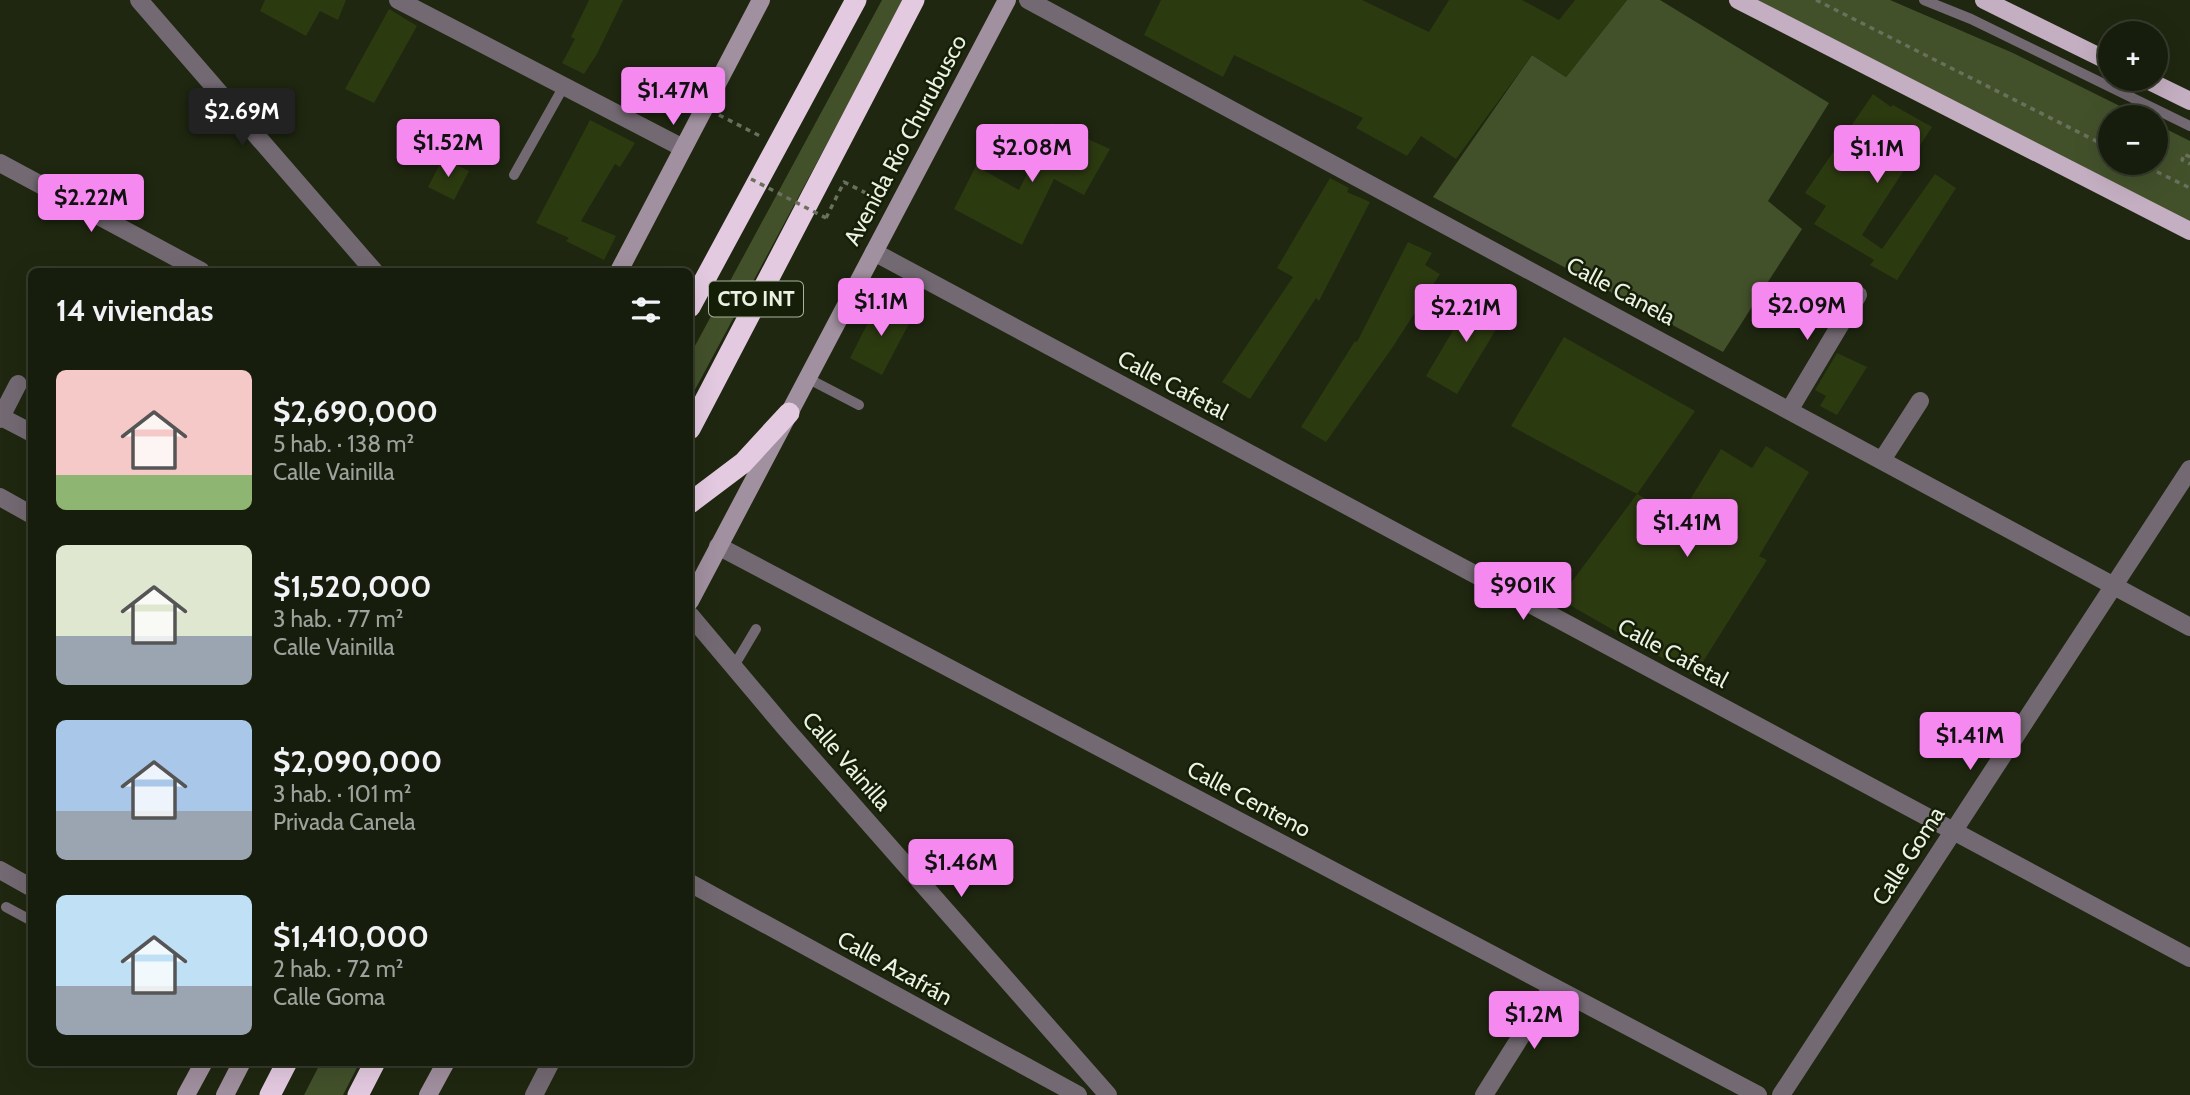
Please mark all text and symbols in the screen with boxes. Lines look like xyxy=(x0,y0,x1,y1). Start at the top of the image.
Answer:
map controls xyxy=(2098,21,2168,175)
button: + xyxy=(2098,21,2168,91)
street label: Avenida Río Churubusco xyxy=(838,30,972,250)
pin: $1.47M xyxy=(616,68,730,127)
text: $1.47M xyxy=(637,76,709,104)
pin: $2.69M xyxy=(185,88,299,148)
text: $2.69M xyxy=(204,97,280,125)
button: − xyxy=(2098,105,2168,175)
pin: $1.52M xyxy=(391,120,505,179)
pin: $2.08M xyxy=(975,124,1089,184)
pin: $1.1M xyxy=(1828,125,1926,185)
text: $1.52M xyxy=(413,128,483,156)
text: $2.08M xyxy=(992,133,1072,161)
text: $1.1M xyxy=(1850,134,1904,162)
pin: $2.22M xyxy=(34,174,148,234)
text: $2.22M xyxy=(54,183,128,211)
street label: Calle Canela xyxy=(1562,251,1680,331)
pin: $1.1M xyxy=(832,278,930,338)
road number: CTO INT xyxy=(709,282,803,316)
pin: $2.09M xyxy=(1750,282,1864,342)
pin: $2.21M xyxy=(1409,284,1523,344)
text: $1.1M xyxy=(854,287,908,315)
icon: filters xyxy=(627,291,665,329)
text: $2.09M xyxy=(1768,291,1846,319)
text: 14 viviendas xyxy=(56,292,213,329)
text: $2.21M xyxy=(1431,293,1501,321)
street label: Calle Cafetal xyxy=(1113,344,1234,426)
text: $2,690,000 xyxy=(273,393,438,430)
icon: home xyxy=(112,398,196,482)
text: 5 hab. · 138 m² xyxy=(273,430,414,458)
text: Calle Vainilla xyxy=(273,458,395,486)
pin: $1.41M xyxy=(1630,500,1744,559)
text: $1.41M xyxy=(1653,508,1721,536)
pin: $901K xyxy=(1474,562,1572,622)
text: $1,520,000 xyxy=(273,568,432,605)
text: $901K xyxy=(1490,571,1556,599)
icon: home xyxy=(112,573,196,657)
text: 3 hab. · 77 m² xyxy=(273,605,403,633)
street label: Calle Cafetal xyxy=(1613,612,1734,694)
text: Calle Vainilla xyxy=(273,633,395,661)
street label: Calle Vainilla xyxy=(797,706,897,816)
pin: $1.41M xyxy=(1913,712,2027,772)
text: $1.41M xyxy=(1936,721,2004,749)
text: $2,090,000 xyxy=(273,743,442,780)
icon: home xyxy=(112,748,196,832)
street label: Calle Centeno xyxy=(1182,755,1316,843)
text: 3 hab. · 101 m² xyxy=(273,780,411,808)
street label: Calle Goma xyxy=(1866,801,1950,911)
text: Privada Canela xyxy=(273,808,416,836)
pin: $1.46M xyxy=(904,839,1018,899)
text: $1.46M xyxy=(924,848,998,876)
text: $1,410,000 xyxy=(273,918,429,955)
icon: home xyxy=(112,923,196,1007)
street label: Calle Azafrán xyxy=(832,925,958,1011)
text: 2 hab. · 72 m² xyxy=(273,955,404,983)
text: Calle Goma xyxy=(273,983,385,1011)
pin: $1.2M xyxy=(1485,992,1583,1051)
text: $1.2M xyxy=(1505,1000,1563,1028)

